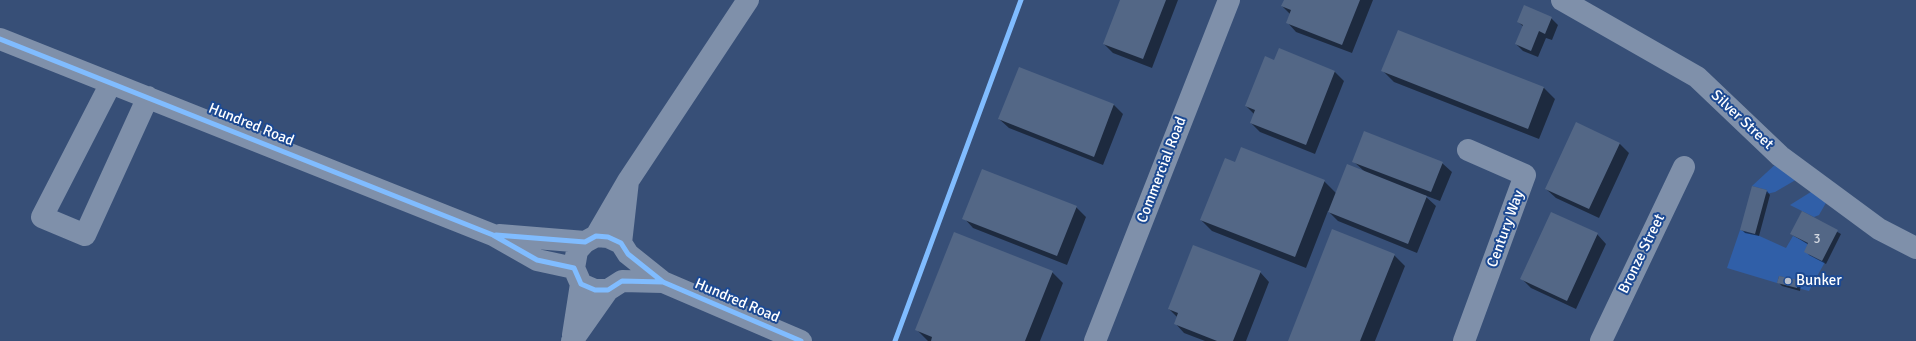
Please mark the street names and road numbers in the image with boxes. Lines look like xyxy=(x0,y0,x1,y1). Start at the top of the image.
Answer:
street label: Silver Street xyxy=(1707,87,1777,153)
street label: Hundred Road xyxy=(206,100,296,150)
street label: Commercial Road xyxy=(1134,114,1190,226)
street label: Century Way xyxy=(1484,188,1528,270)
street label: Bronze Street xyxy=(1615,211,1669,297)
street label: Hundred Road xyxy=(692,275,782,327)

